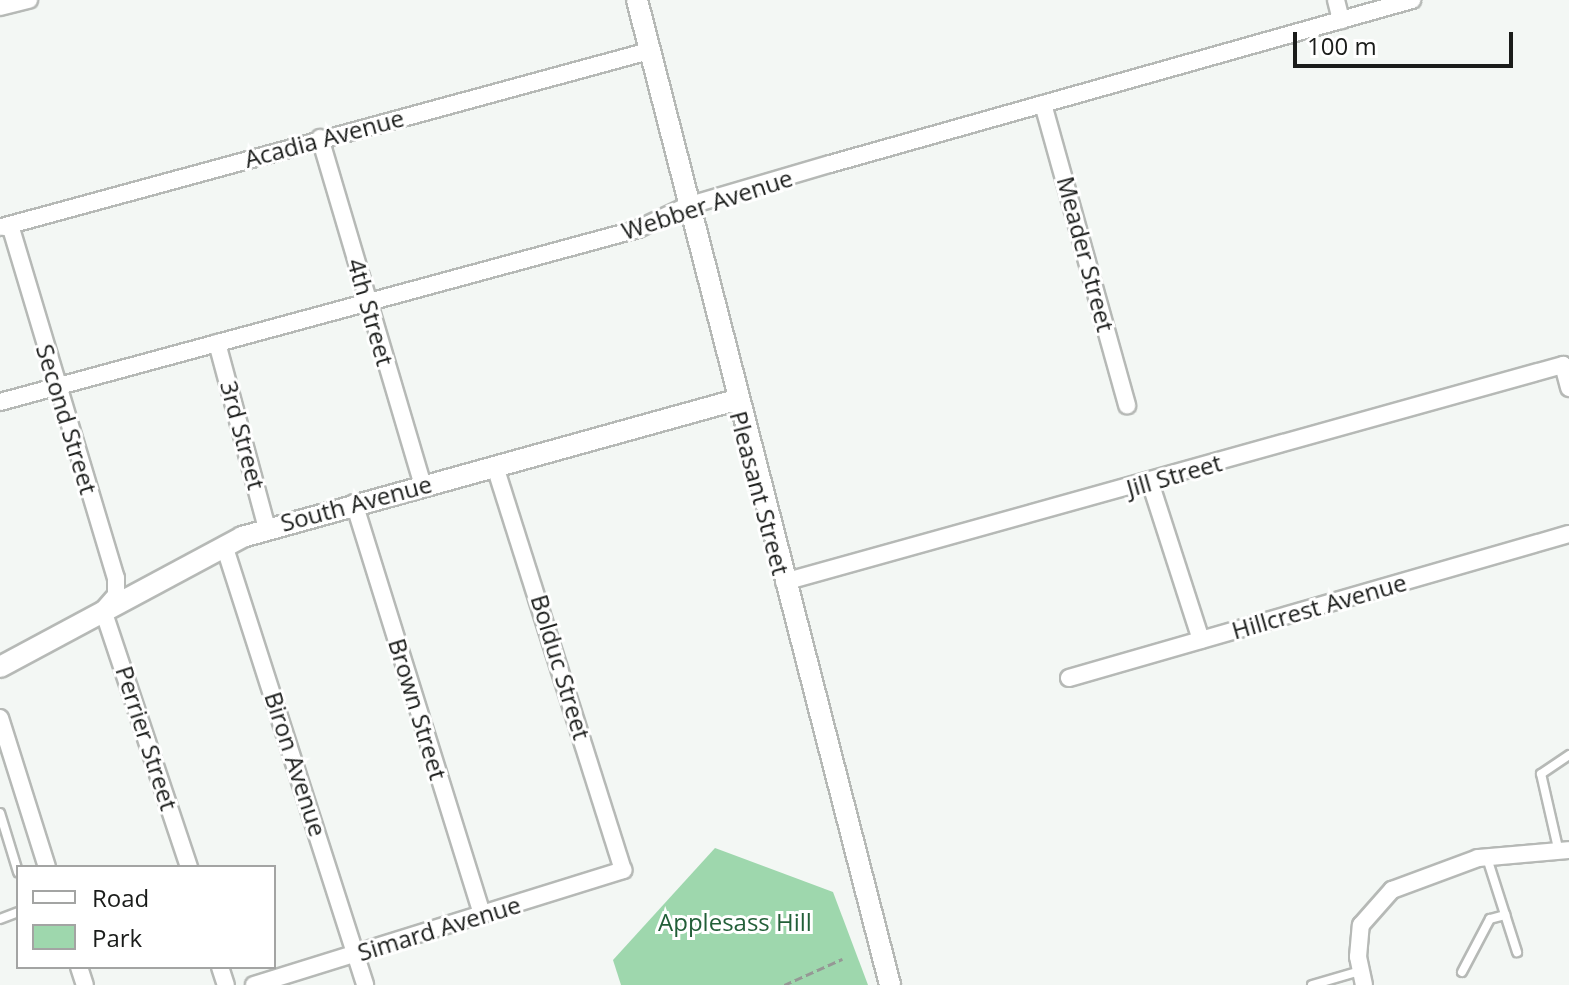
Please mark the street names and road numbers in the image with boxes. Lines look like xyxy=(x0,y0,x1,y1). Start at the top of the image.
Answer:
street label: Acadia Avenue xyxy=(241,103,407,173)
street label: Webber Avenue xyxy=(618,163,796,245)
street label: Meader Street xyxy=(1051,173,1121,335)
street label: 4th Street xyxy=(342,255,400,369)
street label: Second Street xyxy=(31,341,103,497)
street label: 3rd Street xyxy=(215,377,271,493)
street label: Pleasant Street xyxy=(724,408,796,578)
street label: Jill Street xyxy=(1123,448,1225,502)
street label: South Avenue xyxy=(277,469,435,537)
street label: Hillcrest Avenue xyxy=(1228,567,1410,645)
street label: Bolduc Street xyxy=(525,591,597,743)
street label: Brown Street xyxy=(383,635,453,783)
street label: Perrier Street xyxy=(110,662,184,814)
street label: Biron Avenue xyxy=(259,688,333,840)
street label: Simard Avenue xyxy=(354,890,524,966)

